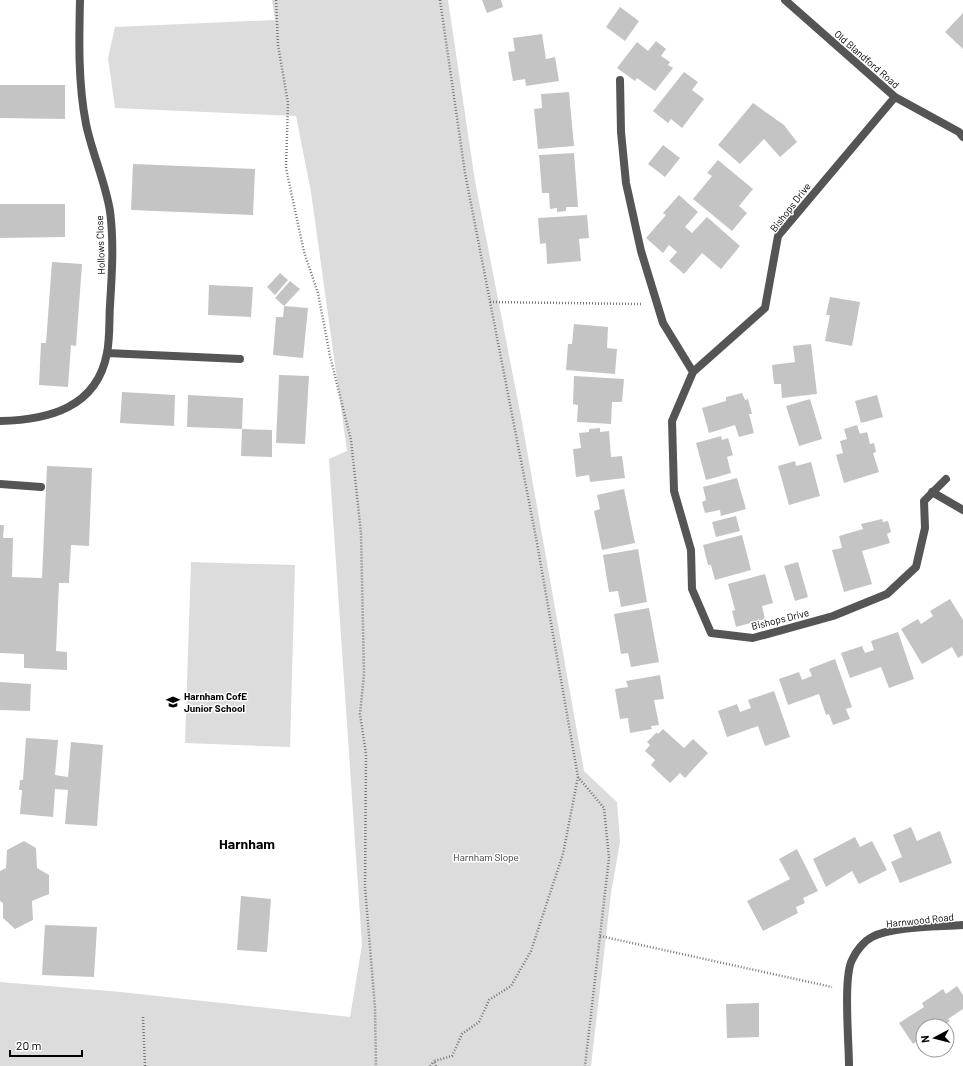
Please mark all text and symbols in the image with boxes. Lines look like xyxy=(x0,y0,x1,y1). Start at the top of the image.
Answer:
street label: Old Blandford Road xyxy=(832,28,902,90)
street label: Bishops Drive xyxy=(767,180,813,234)
street label: Hollows Close xyxy=(93,215,107,275)
street label: Bishops Drive xyxy=(750,606,810,632)
place label: Harnham CofE Junior School xyxy=(184,690,247,714)
school or university icon: Harnham CofE Junior School xyxy=(165,694,181,710)
district label: Harnham xyxy=(219,835,275,852)
park label: Harnham Slope xyxy=(453,851,519,863)
street label: Harnwood Road xyxy=(886,910,954,930)
north arrow xyxy=(915,1018,955,1058)
scale bar xyxy=(10,1032,82,1058)
text: N xyxy=(918,1035,931,1044)
text: 20 m xyxy=(16,1038,42,1052)

